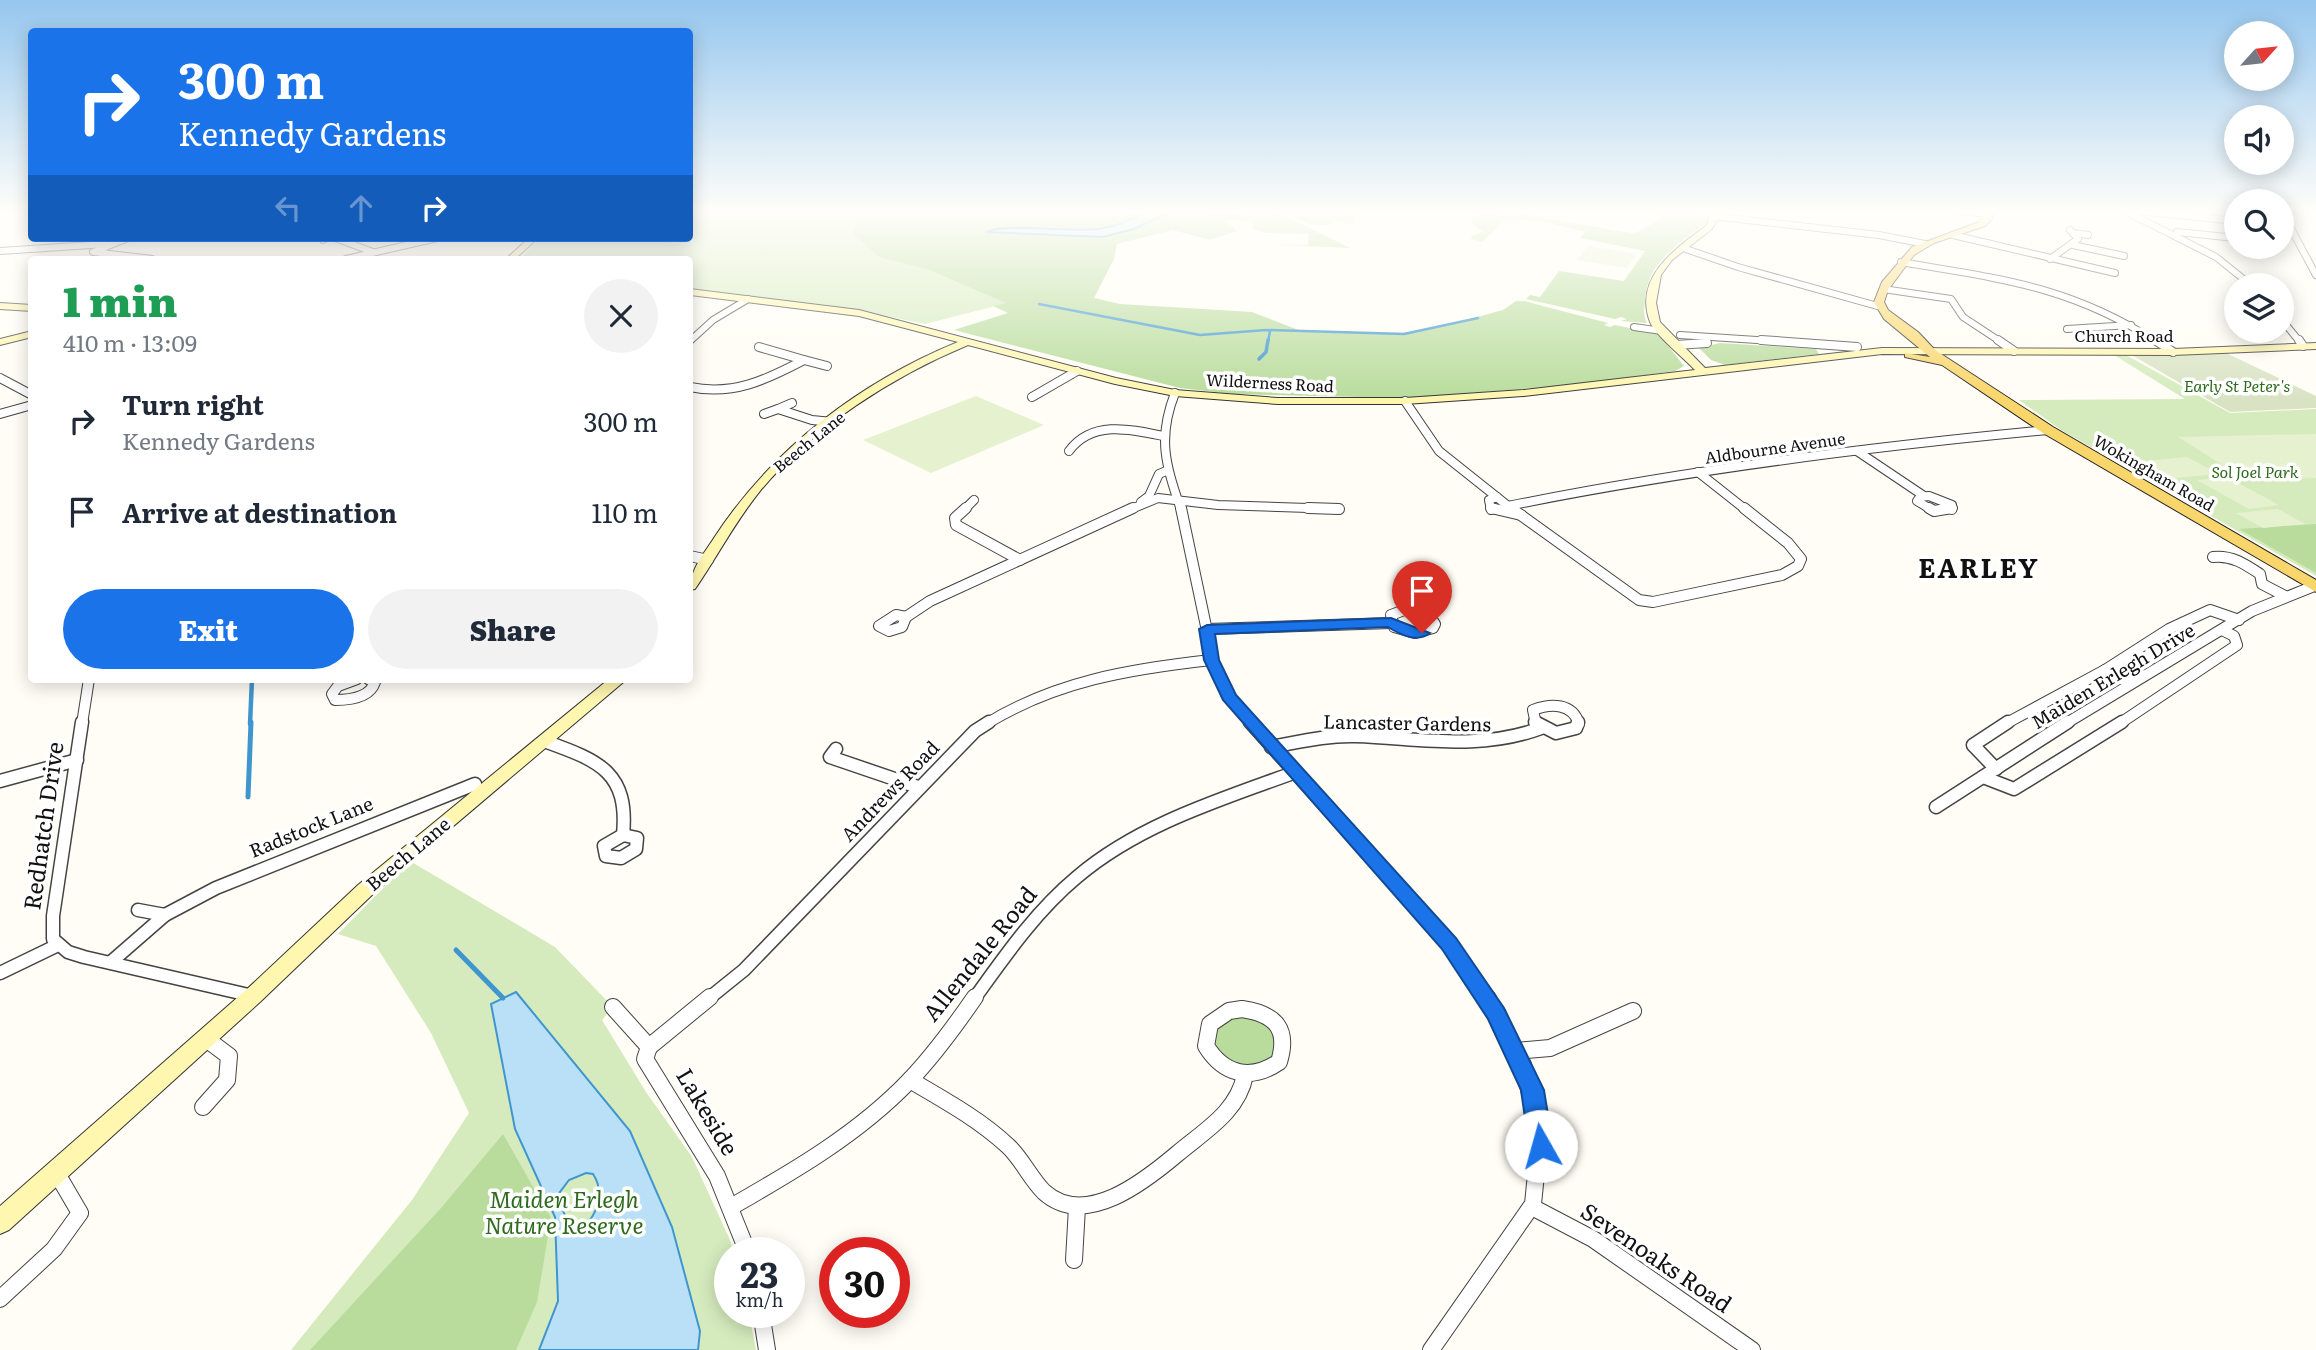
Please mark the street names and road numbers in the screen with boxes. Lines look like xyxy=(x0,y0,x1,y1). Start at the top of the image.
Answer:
street label: Church Road xyxy=(2074,323,2174,347)
street label: Wilderness Road xyxy=(1205,367,1335,397)
street label: Beech Lane xyxy=(767,405,849,478)
street label: Aldbourne Avenue xyxy=(1703,425,1847,469)
street label: Wokingham Road xyxy=(2090,428,2220,517)
street label: Maiden Erlegh Drive xyxy=(2025,615,2200,735)
street label: Lancaster Gardens xyxy=(1323,707,1492,737)
street label: Andrews Road xyxy=(834,733,945,847)
street label: Redhatch Drive xyxy=(13,739,71,912)
street label: Radstock Lane xyxy=(244,788,377,864)
street label: Beech Lane xyxy=(359,809,456,897)
street label: Allendale Road xyxy=(913,878,1044,1028)
street label: Lakeside xyxy=(669,1061,748,1161)
street label: Sevenoaks Road xyxy=(1575,1193,1740,1320)

